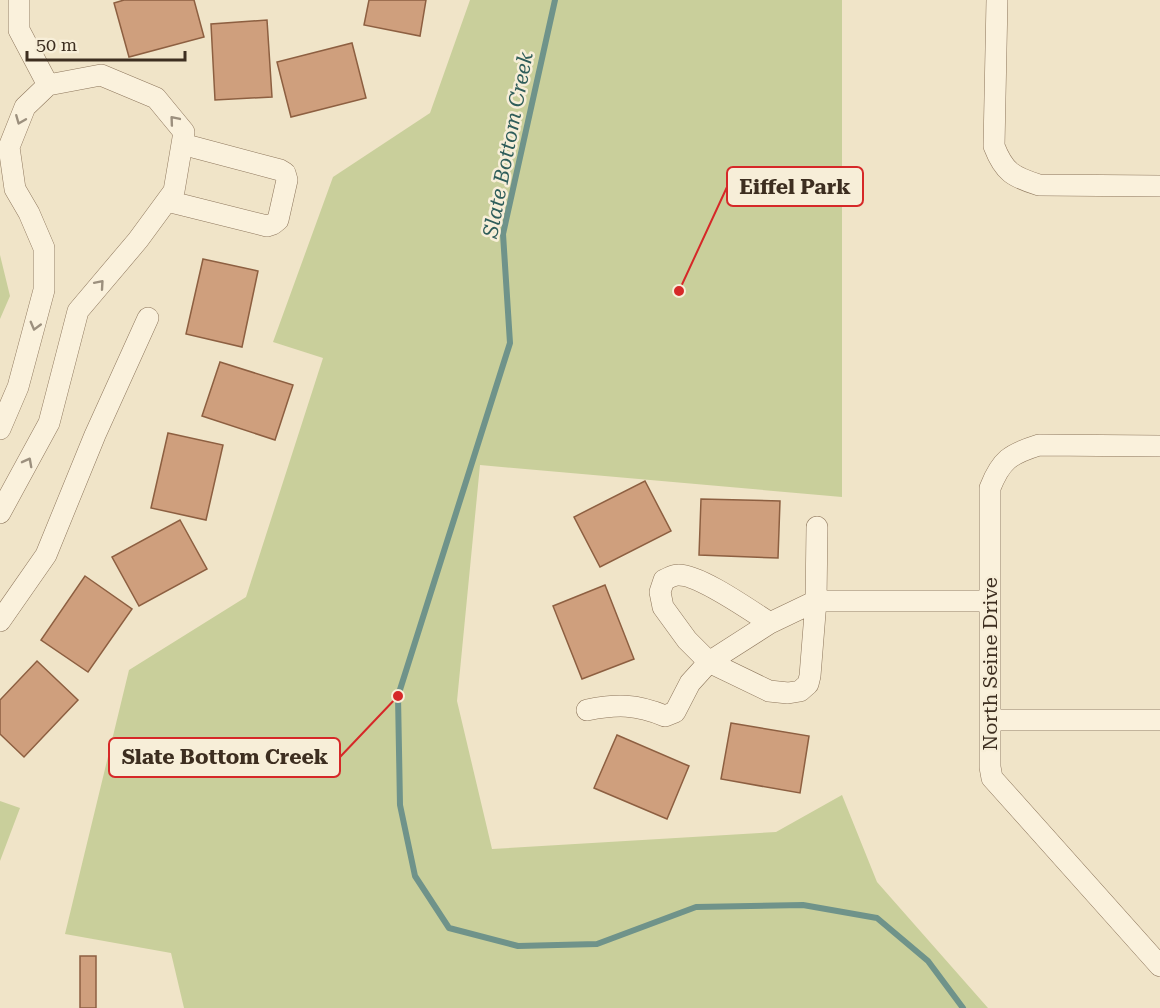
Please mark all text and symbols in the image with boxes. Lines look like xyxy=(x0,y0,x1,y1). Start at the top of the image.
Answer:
scale bar xyxy=(27,24,184,62)
text: 50 m xyxy=(36,34,77,55)
water label: Slate Bottom Creek xyxy=(478,49,538,241)
one-way arrow xyxy=(15,114,27,125)
one-way arrow xyxy=(170,116,181,127)
callout: Eiffel Park xyxy=(727,167,863,206)
text: Eiffel Park xyxy=(739,175,851,199)
one-way arrow xyxy=(93,280,104,291)
one-way arrow xyxy=(29,321,42,331)
one-way arrow xyxy=(21,458,32,468)
street label: North Seine Drive xyxy=(978,577,1002,751)
callout: Slate Bottom Creek xyxy=(109,738,340,777)
text: Slate Bottom Creek xyxy=(122,745,329,769)

